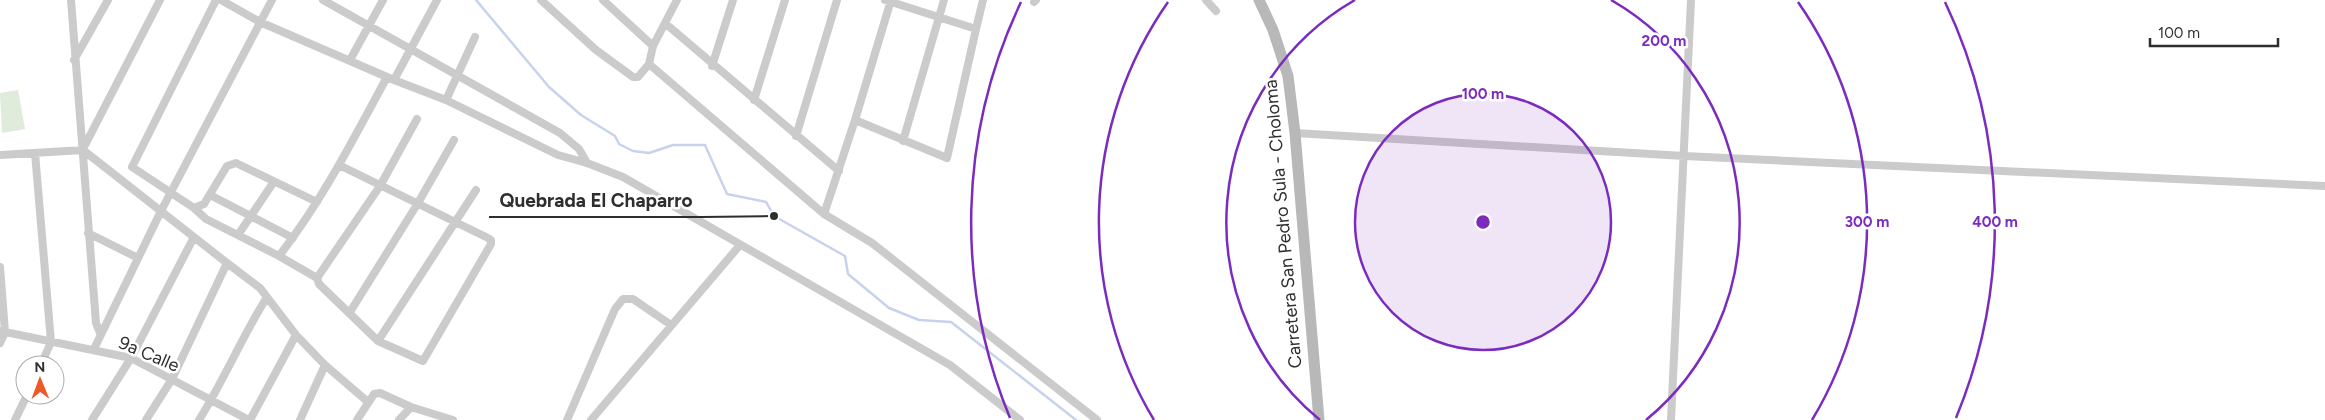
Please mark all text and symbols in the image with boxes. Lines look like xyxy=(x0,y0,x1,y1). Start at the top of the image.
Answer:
scale bar xyxy=(2150,15,2278,47)
text: 100 m xyxy=(2158,24,2200,42)
text: 200 m xyxy=(1642,32,1686,50)
street label: Carretera San Pedro Sula - Choloma xyxy=(1259,79,1307,369)
text: 100 m xyxy=(1462,85,1504,103)
callout: Quebrada El Chaparro xyxy=(489,183,702,217)
text: Quebrada El Chaparro xyxy=(499,189,693,212)
centre of rings xyxy=(1474,213,1492,231)
text: 300 m xyxy=(1845,213,1889,231)
text: 400 m xyxy=(1972,213,2018,231)
street label: 9a Calle xyxy=(115,331,183,377)
north arrow xyxy=(15,355,65,405)
text: N xyxy=(34,359,45,376)

